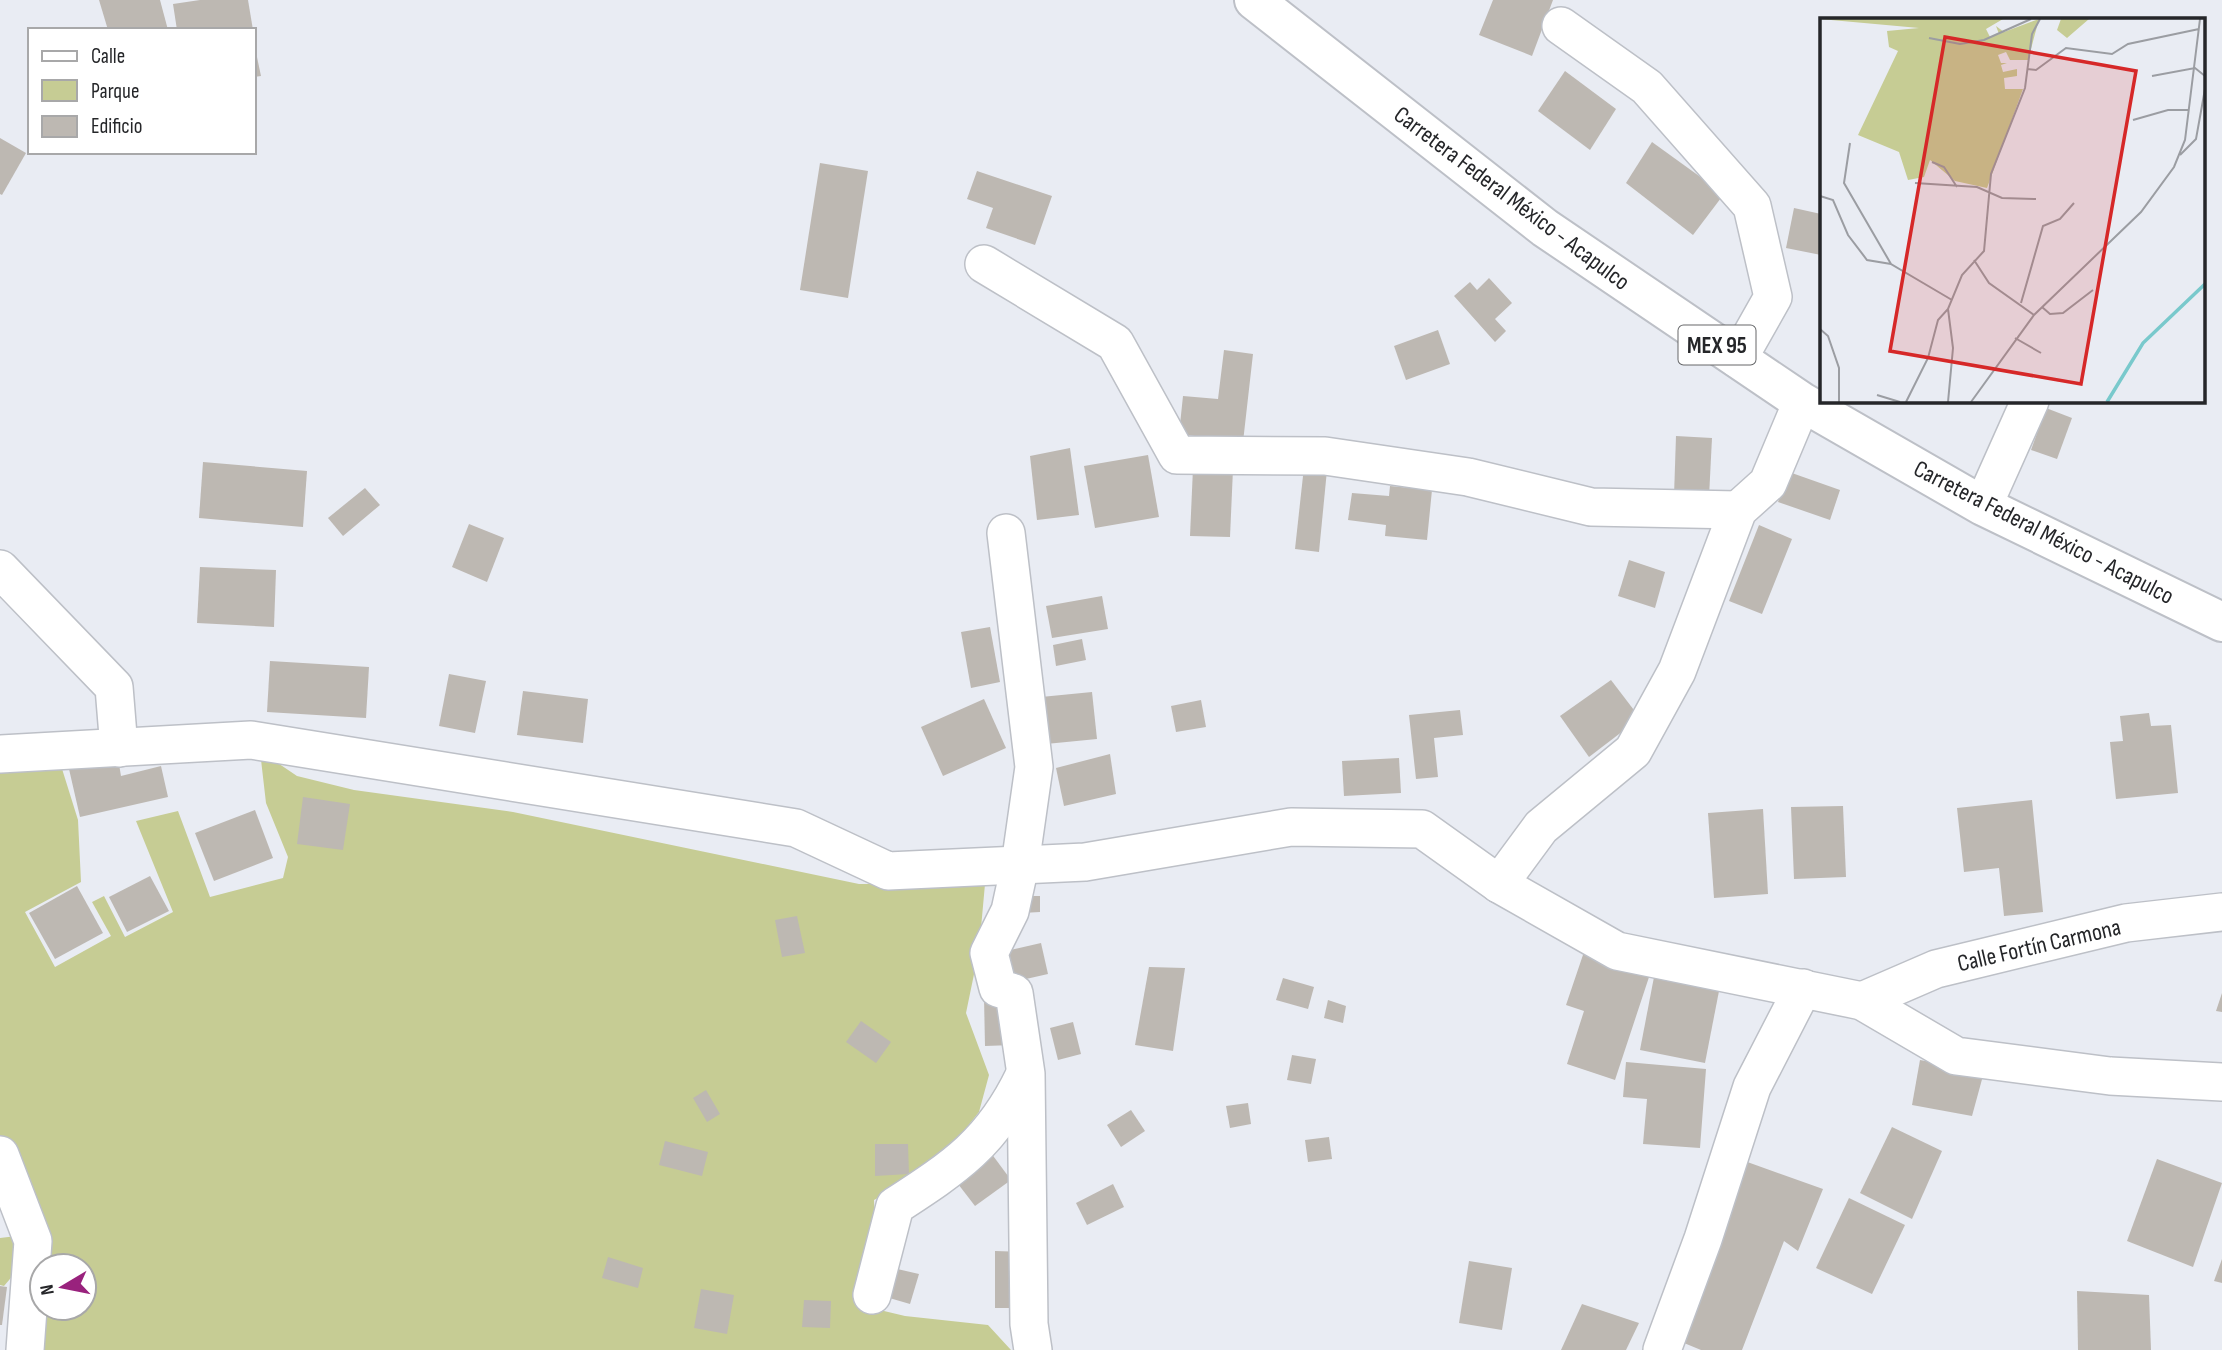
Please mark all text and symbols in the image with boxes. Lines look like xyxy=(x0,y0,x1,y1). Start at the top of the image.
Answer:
inset map xyxy=(1820,18,2204,402)
legend xyxy=(28,28,256,154)
text: Calle xyxy=(91,44,125,69)
text: Parque xyxy=(91,79,139,104)
street label: Carretera Federal México - Acapulco xyxy=(1388,100,1635,297)
text: Edificio xyxy=(91,114,142,139)
road number: MEX 95 xyxy=(1678,326,1756,364)
street label: Carretera Federal México - Acapulco xyxy=(1909,454,2179,611)
street label: Calle Fortín Carmona xyxy=(1955,913,2124,978)
north arrow xyxy=(28,1252,98,1322)
text: N xyxy=(36,1283,60,1297)

